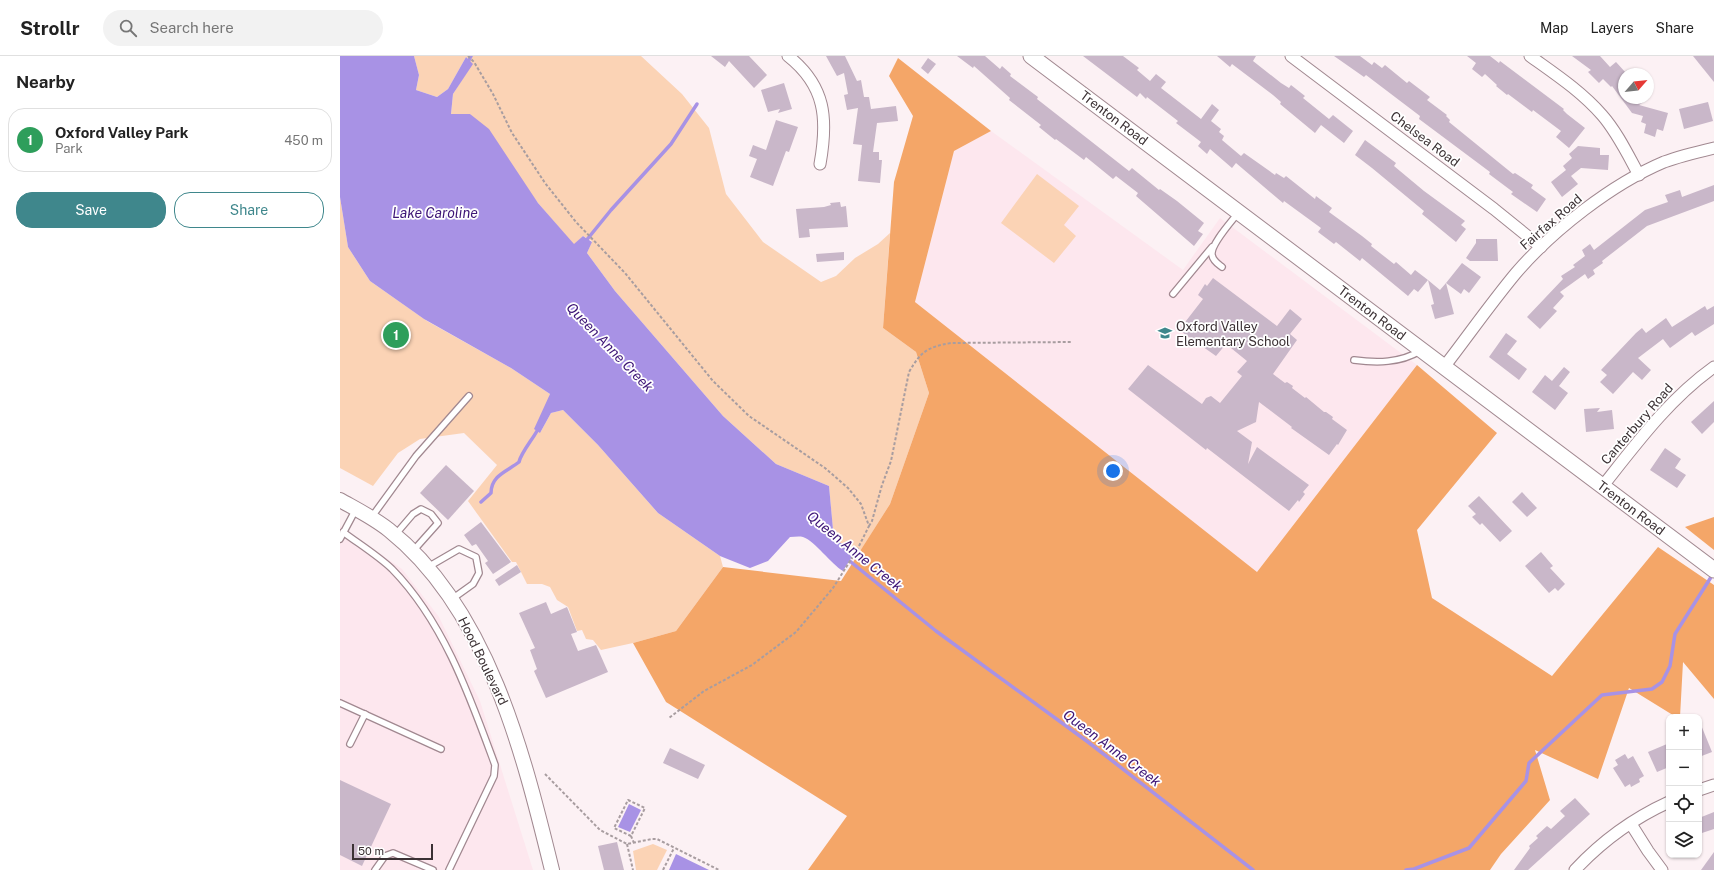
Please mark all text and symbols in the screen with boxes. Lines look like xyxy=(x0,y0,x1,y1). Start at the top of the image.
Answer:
search box xyxy=(103,10,383,46)
text: Strollr xyxy=(20,17,79,39)
icon: search xyxy=(117,17,139,39)
text: Search here xyxy=(149,19,234,36)
text: Map xyxy=(1540,20,1568,36)
text: Layers xyxy=(1590,20,1634,36)
text: Share xyxy=(1656,20,1694,36)
north arrow xyxy=(1618,68,1654,104)
text: Nearby xyxy=(16,72,75,92)
street label: Trenton Road xyxy=(1077,88,1151,148)
street label: Chelsea Road xyxy=(1388,108,1462,170)
text: Oxford Valley Park xyxy=(55,124,188,141)
text: 1 xyxy=(27,133,33,148)
text: 450 m xyxy=(284,133,323,148)
text: Park xyxy=(55,141,83,156)
street label: Fairfax Road xyxy=(1517,191,1585,253)
button: Save xyxy=(16,192,166,228)
button: Share xyxy=(174,192,324,228)
water label: Lake Caroline xyxy=(392,205,478,221)
street label: Trenton Road xyxy=(1335,283,1409,343)
water label: Queen Anne Creek xyxy=(563,299,657,395)
place label: Oxford Valley Elementary School xyxy=(1176,319,1290,349)
pin: 1 xyxy=(383,320,409,350)
school or university icon: Oxford Valley Elementary School xyxy=(1157,325,1173,341)
street label: Canterbury Road xyxy=(1598,381,1676,467)
your location xyxy=(1103,461,1123,481)
street label: Trenton Road xyxy=(1594,478,1668,538)
water label: Queen Anne Creek xyxy=(804,508,906,595)
street label: Hood Boulevard xyxy=(455,614,511,708)
water label: Queen Anne Creek xyxy=(1060,706,1164,790)
map controls xyxy=(1666,714,1702,858)
button: + xyxy=(1666,714,1702,750)
button: − xyxy=(1666,750,1702,786)
button: locate xyxy=(1666,786,1702,822)
button: layers xyxy=(1666,822,1702,858)
scale bar xyxy=(352,842,433,861)
text: 50 m xyxy=(358,845,384,857)

